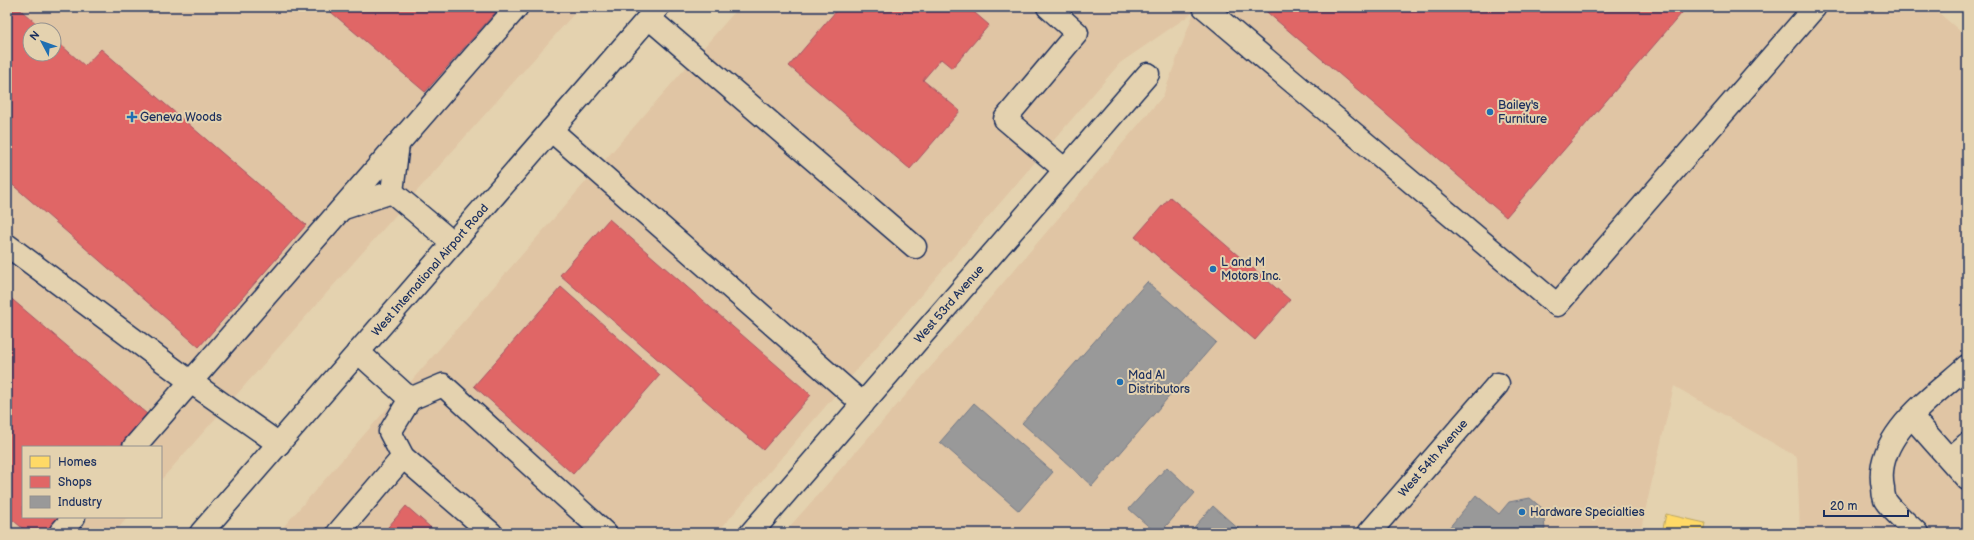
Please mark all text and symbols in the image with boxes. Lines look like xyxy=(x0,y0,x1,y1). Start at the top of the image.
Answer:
north arrow xyxy=(22,22,62,62)
text: N xyxy=(27,28,42,43)
place label: Bailey's Furniture xyxy=(1498,98,1547,127)
marker: Bailey's Furniture xyxy=(1485,107,1495,117)
place label: Geneva Woods xyxy=(140,110,222,125)
marker: Geneva Woods xyxy=(127,112,137,122)
street label: West International Airport Road xyxy=(369,201,492,340)
place label: L and M Motors Inc. xyxy=(1221,255,1281,284)
street label: West 53rd Avenue xyxy=(911,262,988,347)
marker: L and M Motors Inc. xyxy=(1208,264,1218,274)
place label: Mad Al Distributors xyxy=(1128,368,1190,397)
marker: Mad Al Distributors xyxy=(1115,377,1125,387)
street label: West 54th Avenue xyxy=(1395,416,1471,500)
legend xyxy=(22,446,162,518)
text: Homes xyxy=(58,455,97,470)
text: Shops xyxy=(58,475,92,490)
scale bar xyxy=(1824,492,1908,518)
text: Industry xyxy=(58,495,103,510)
text: 20 m xyxy=(1830,499,1857,514)
place label: Hardware Specialties xyxy=(1530,505,1645,520)
marker: Hardware Specialties xyxy=(1517,507,1527,517)

